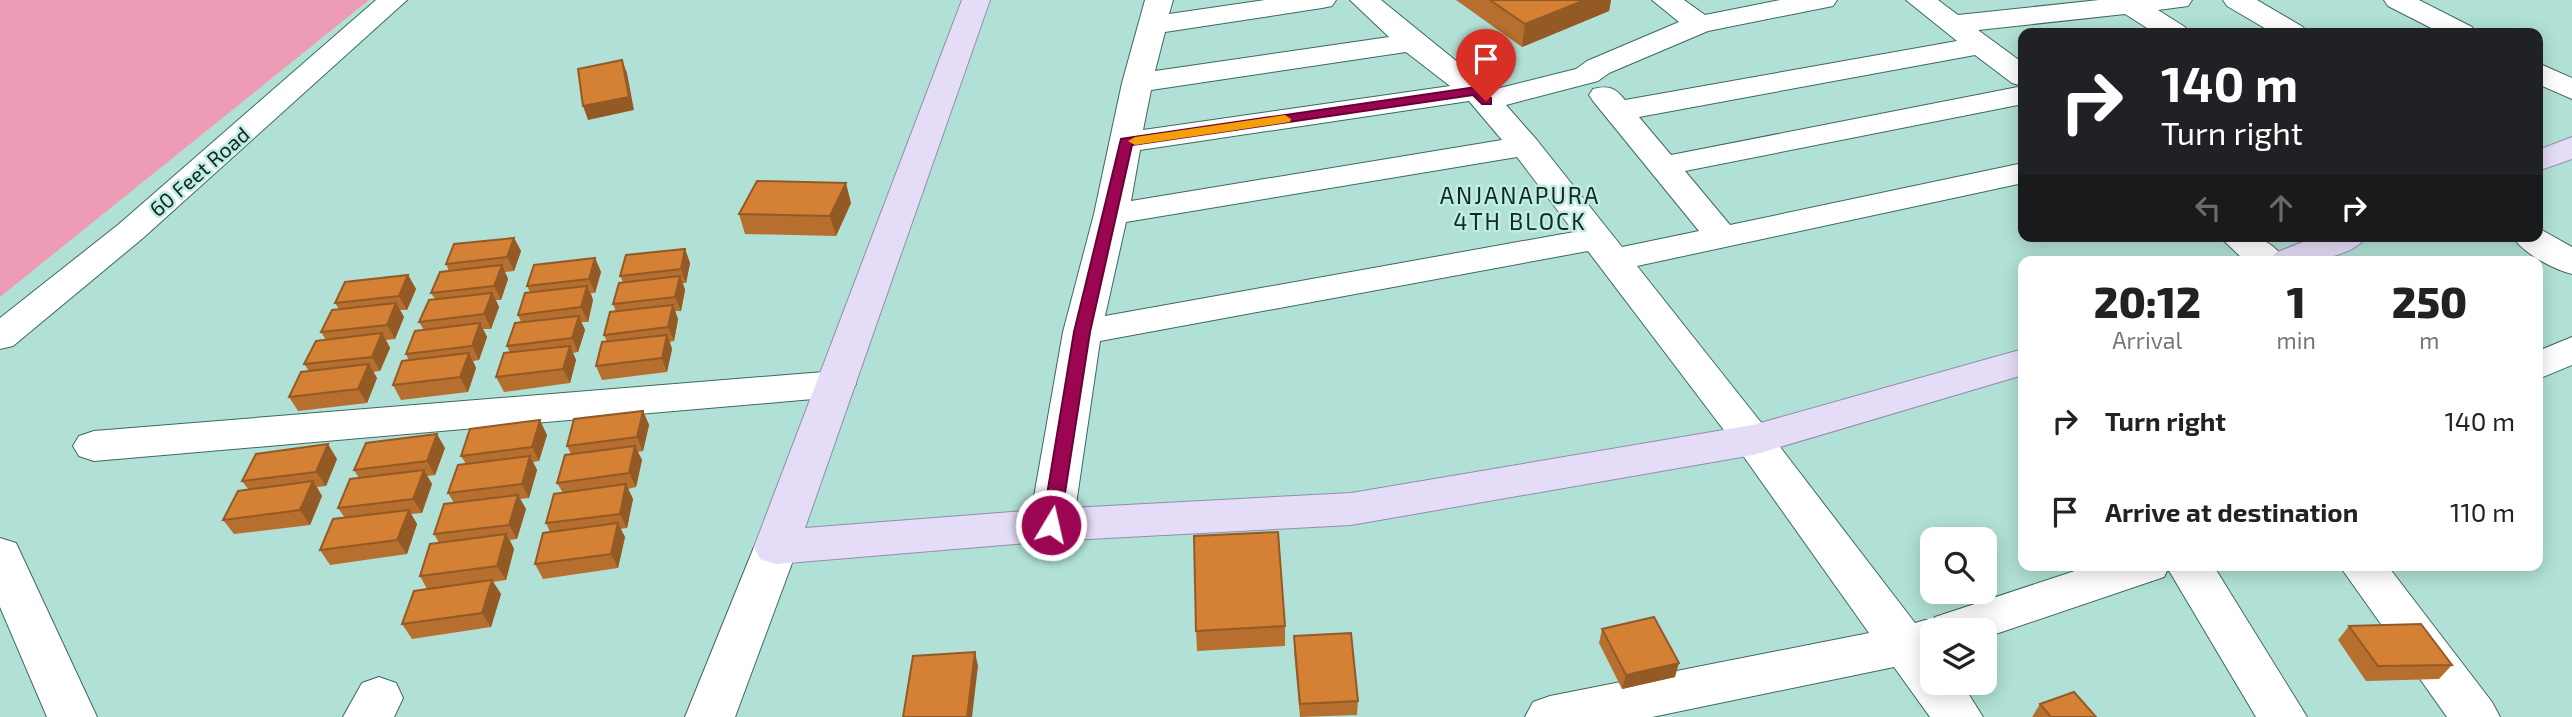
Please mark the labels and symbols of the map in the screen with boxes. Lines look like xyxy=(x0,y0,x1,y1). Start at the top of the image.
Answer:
pin xyxy=(1456,29,1516,101)
street label: 60 Feet Road xyxy=(144,121,254,221)
district label: ANJANAPURA 4TH BLOCK xyxy=(1440,181,1600,235)
position arrow xyxy=(1014,488,1088,562)

